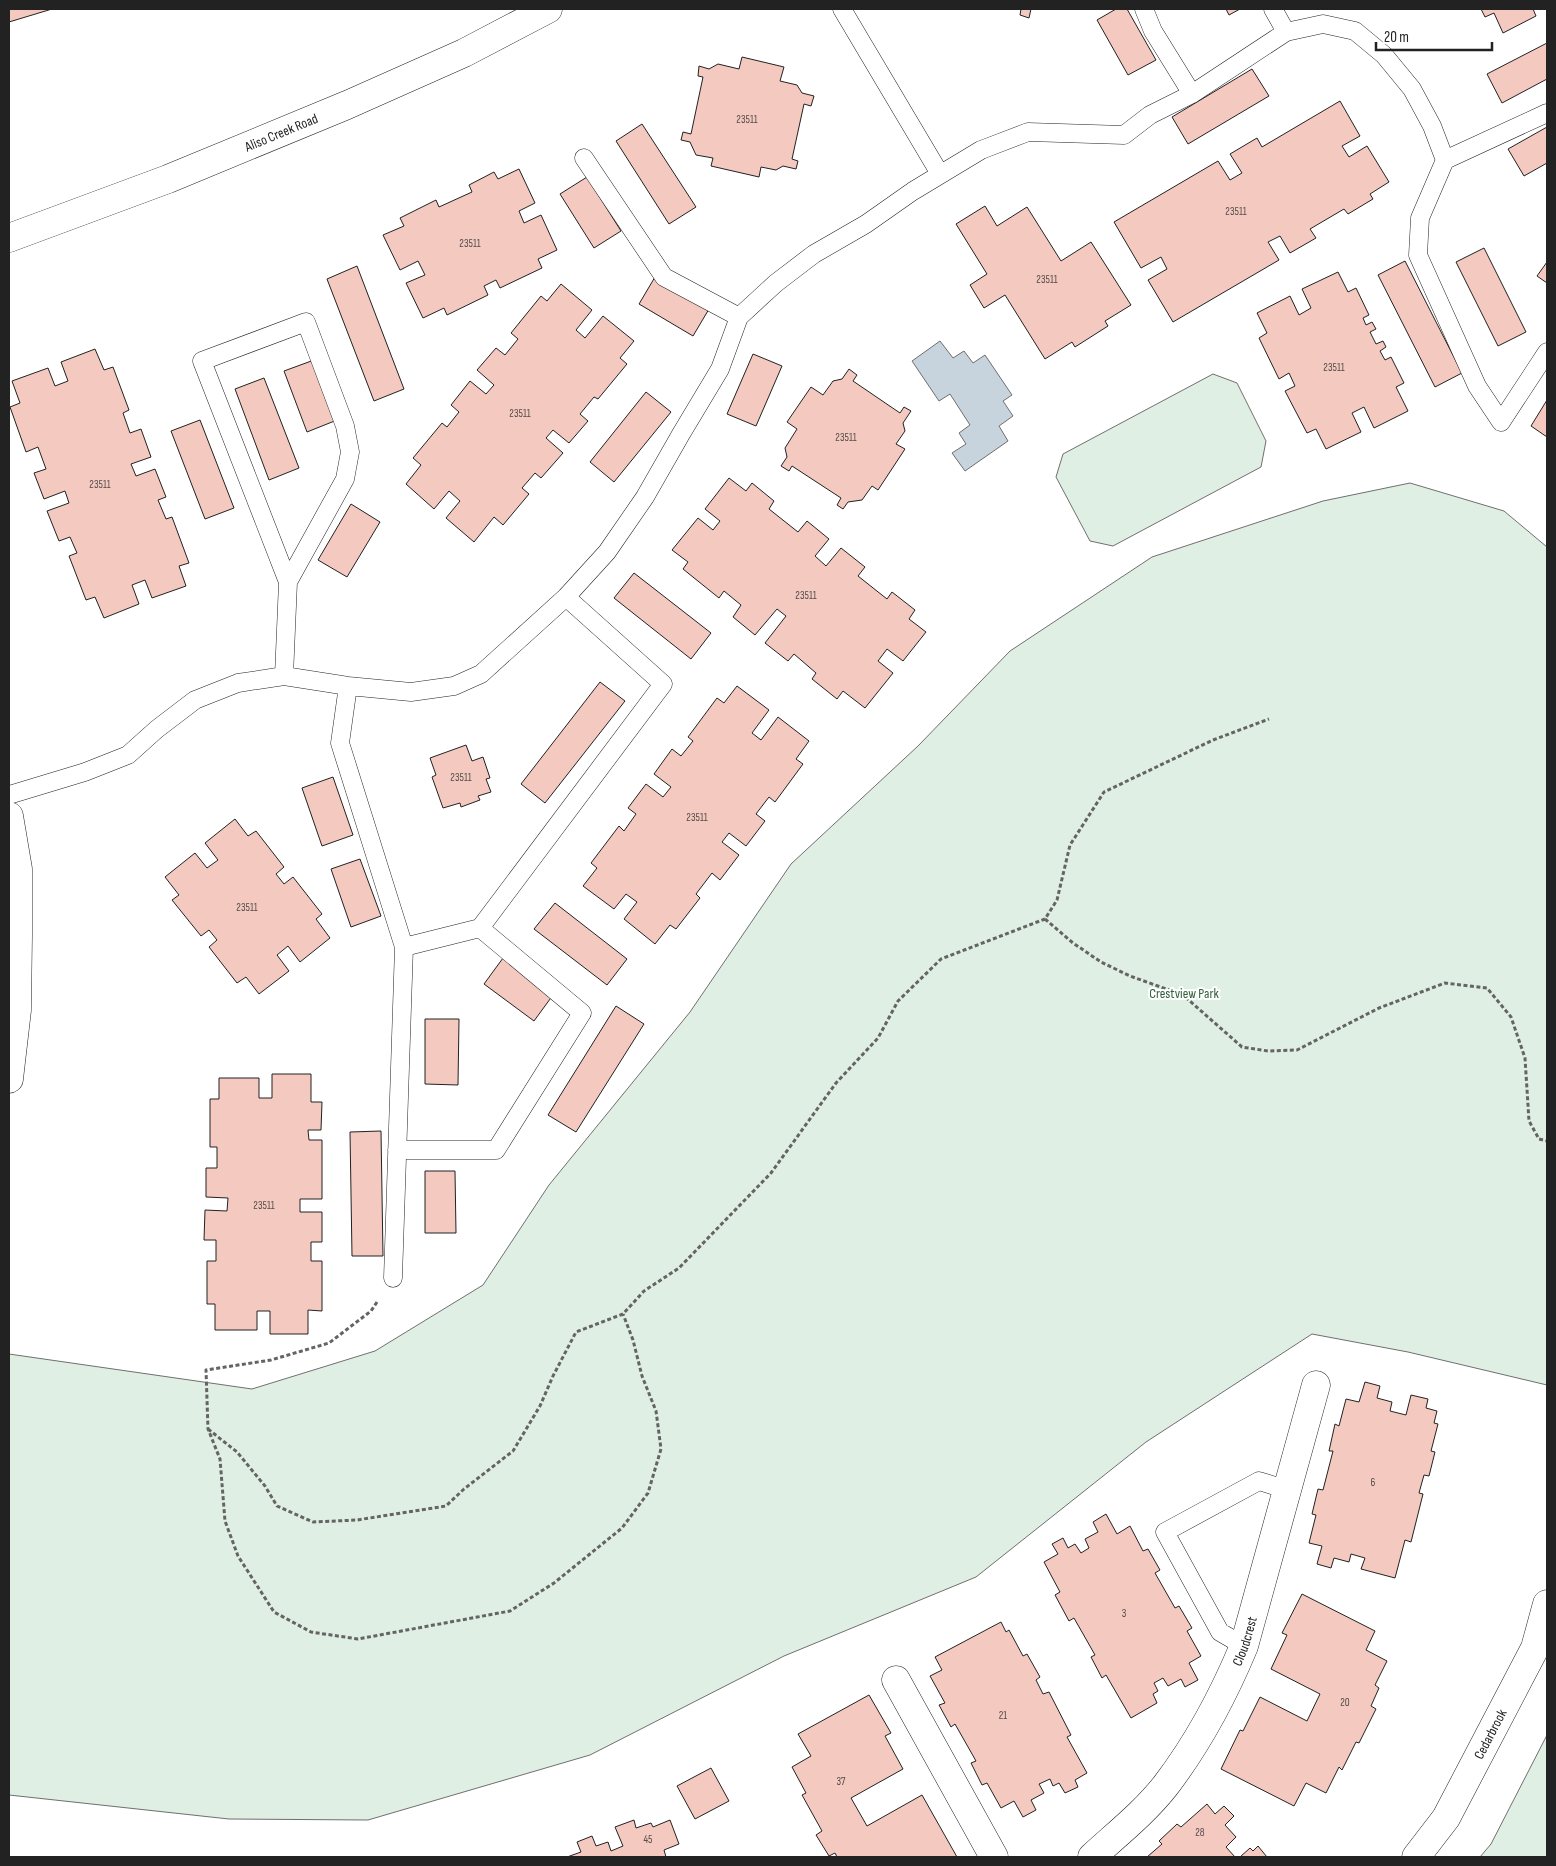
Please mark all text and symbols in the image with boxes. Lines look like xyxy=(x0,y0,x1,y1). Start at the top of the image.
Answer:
scale bar xyxy=(1376,20,1492,52)
text: 20 m xyxy=(1384,28,1409,47)
street label: Aliso Creek Road xyxy=(241,110,321,156)
house number: 23511 xyxy=(736,113,758,126)
house number: 23511 xyxy=(1225,205,1247,218)
house number: 23511 xyxy=(459,237,481,250)
house number: 23511 xyxy=(1036,273,1058,286)
house number: 23511 xyxy=(1323,361,1345,374)
house number: 23511 xyxy=(509,407,531,420)
house number: 23511 xyxy=(835,431,857,444)
house number: 23511 xyxy=(89,478,111,491)
house number: 23511 xyxy=(795,589,817,602)
house number: 23511 xyxy=(450,771,472,784)
house number: 23511 xyxy=(686,811,708,824)
house number: 23511 xyxy=(236,901,258,914)
park label: Crestview Park xyxy=(1149,985,1219,1002)
house number: 23511 xyxy=(253,1199,275,1212)
house number: 6 xyxy=(1371,1476,1376,1489)
house number: 3 xyxy=(1122,1607,1127,1620)
street label: Cloudcrest xyxy=(1228,1615,1261,1669)
house number: 20 xyxy=(1340,1696,1350,1709)
street label: Cedarbrook xyxy=(1470,1706,1511,1762)
house number: 21 xyxy=(999,1709,1007,1722)
house number: 37 xyxy=(836,1775,846,1788)
house number: 28 xyxy=(1195,1826,1205,1839)
house number: 45 xyxy=(643,1833,653,1846)

